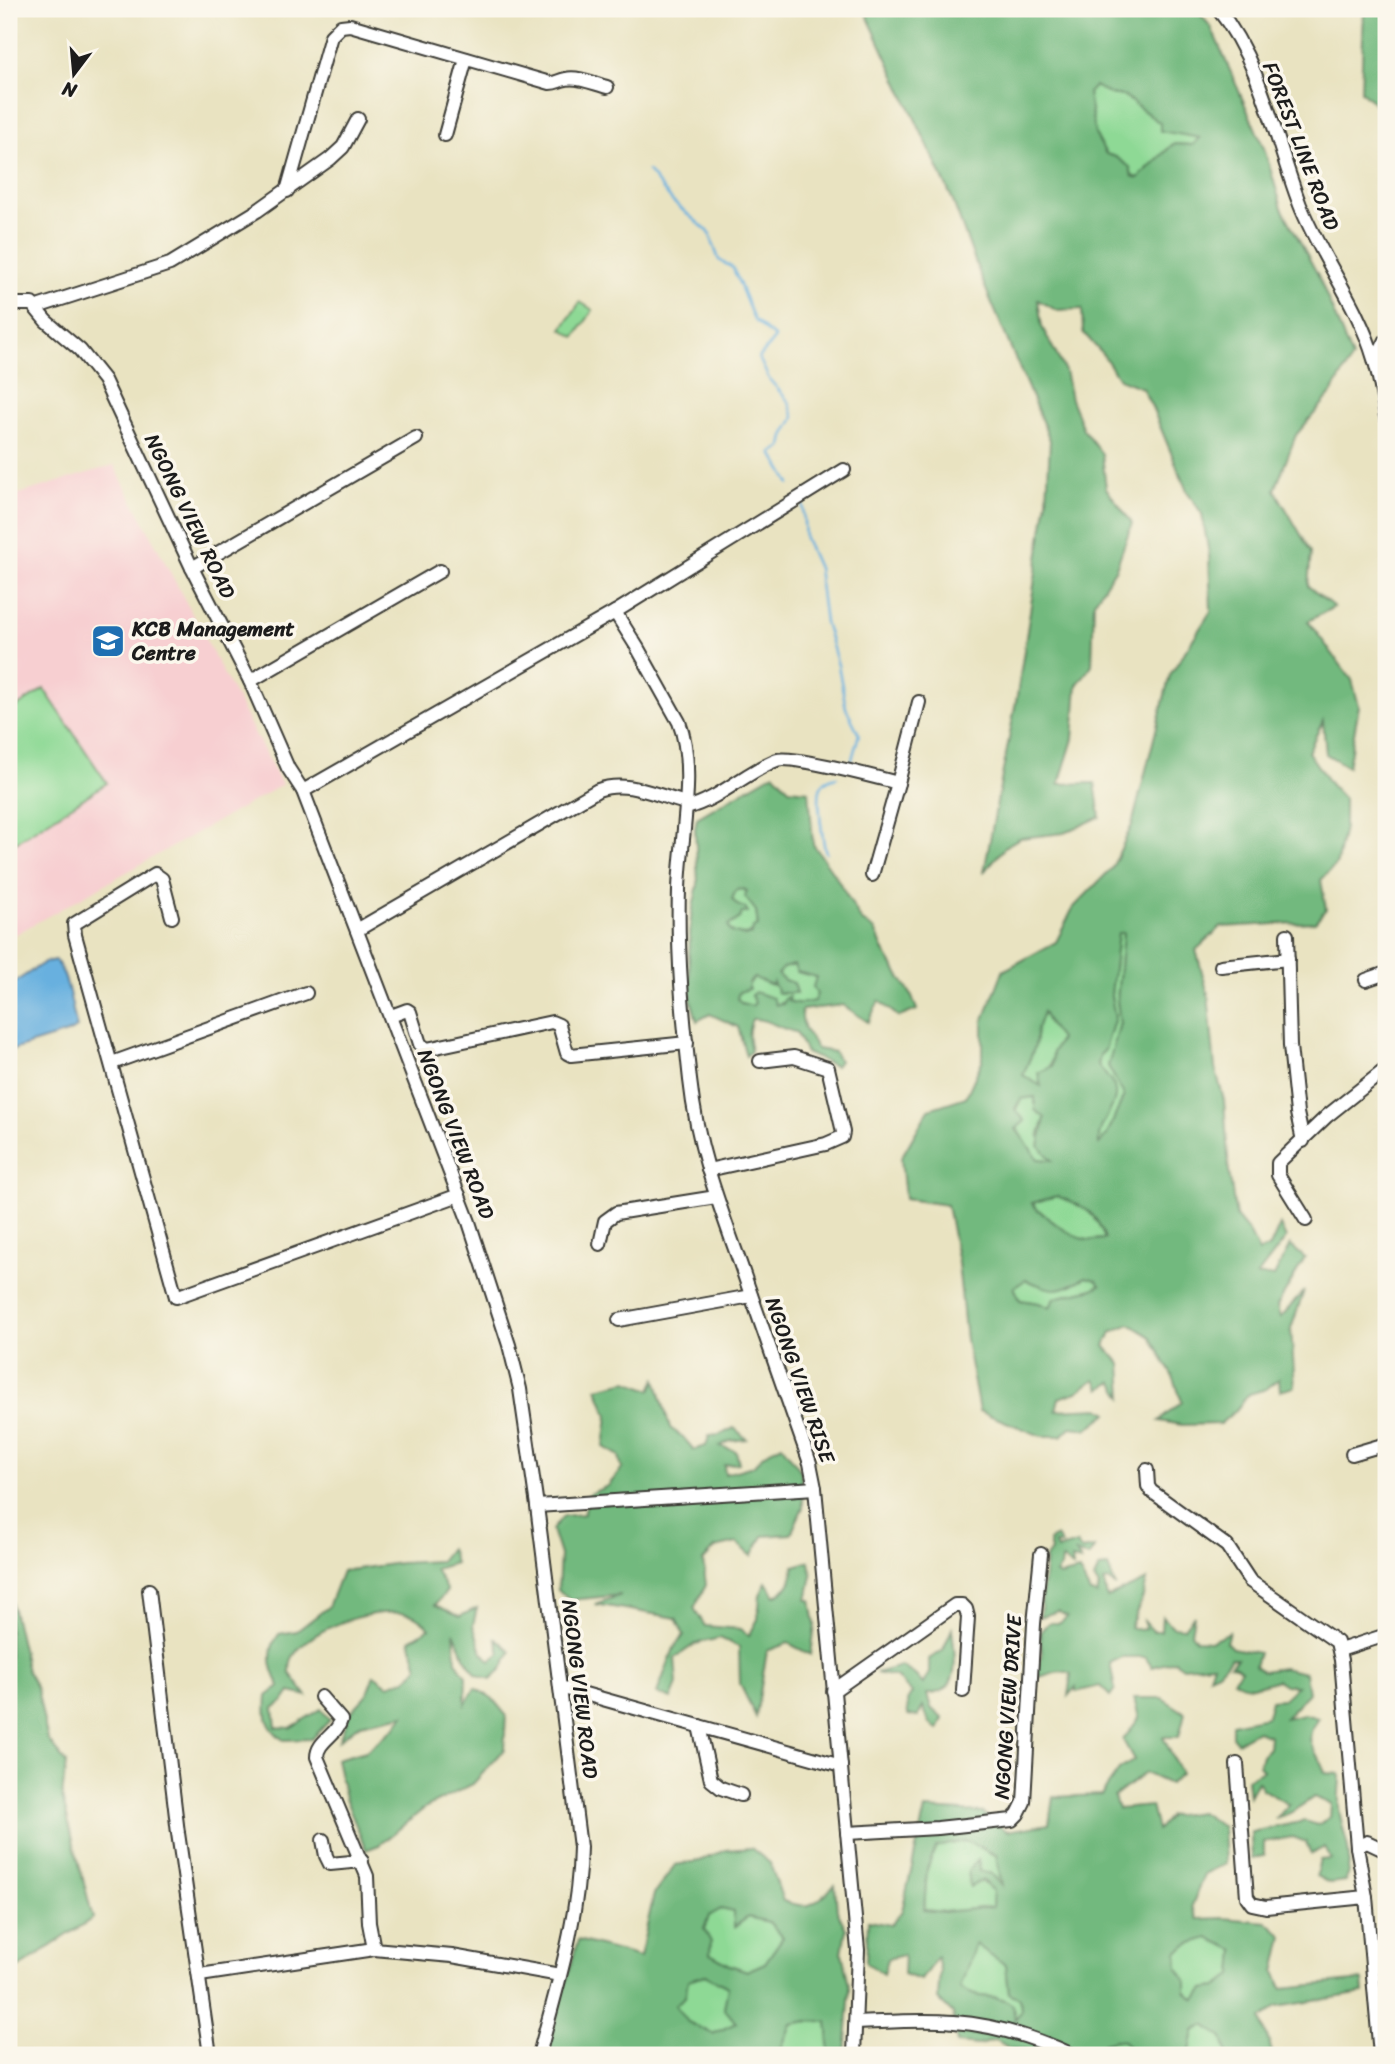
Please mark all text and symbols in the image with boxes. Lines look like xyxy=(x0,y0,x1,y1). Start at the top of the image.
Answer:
north arrow xyxy=(38,38,108,108)
street label: FOREST LINE ROAD xyxy=(1251,56,1351,237)
text: N xyxy=(58,72,81,108)
street label: NGONG VIEW ROAD xyxy=(133,427,247,606)
place label: KCB Management Centre xyxy=(131,610,295,672)
school or university icon: KCB Management Centre xyxy=(89,622,127,660)
street label: NGONG VIEW ROAD xyxy=(406,1043,506,1225)
street label: NGONG VIEW RISE xyxy=(754,1292,847,1469)
street label: NGONG VIEW ROAD xyxy=(550,1597,610,1781)
street label: NGONG VIEW DRIVE xyxy=(983,1612,1034,1801)

